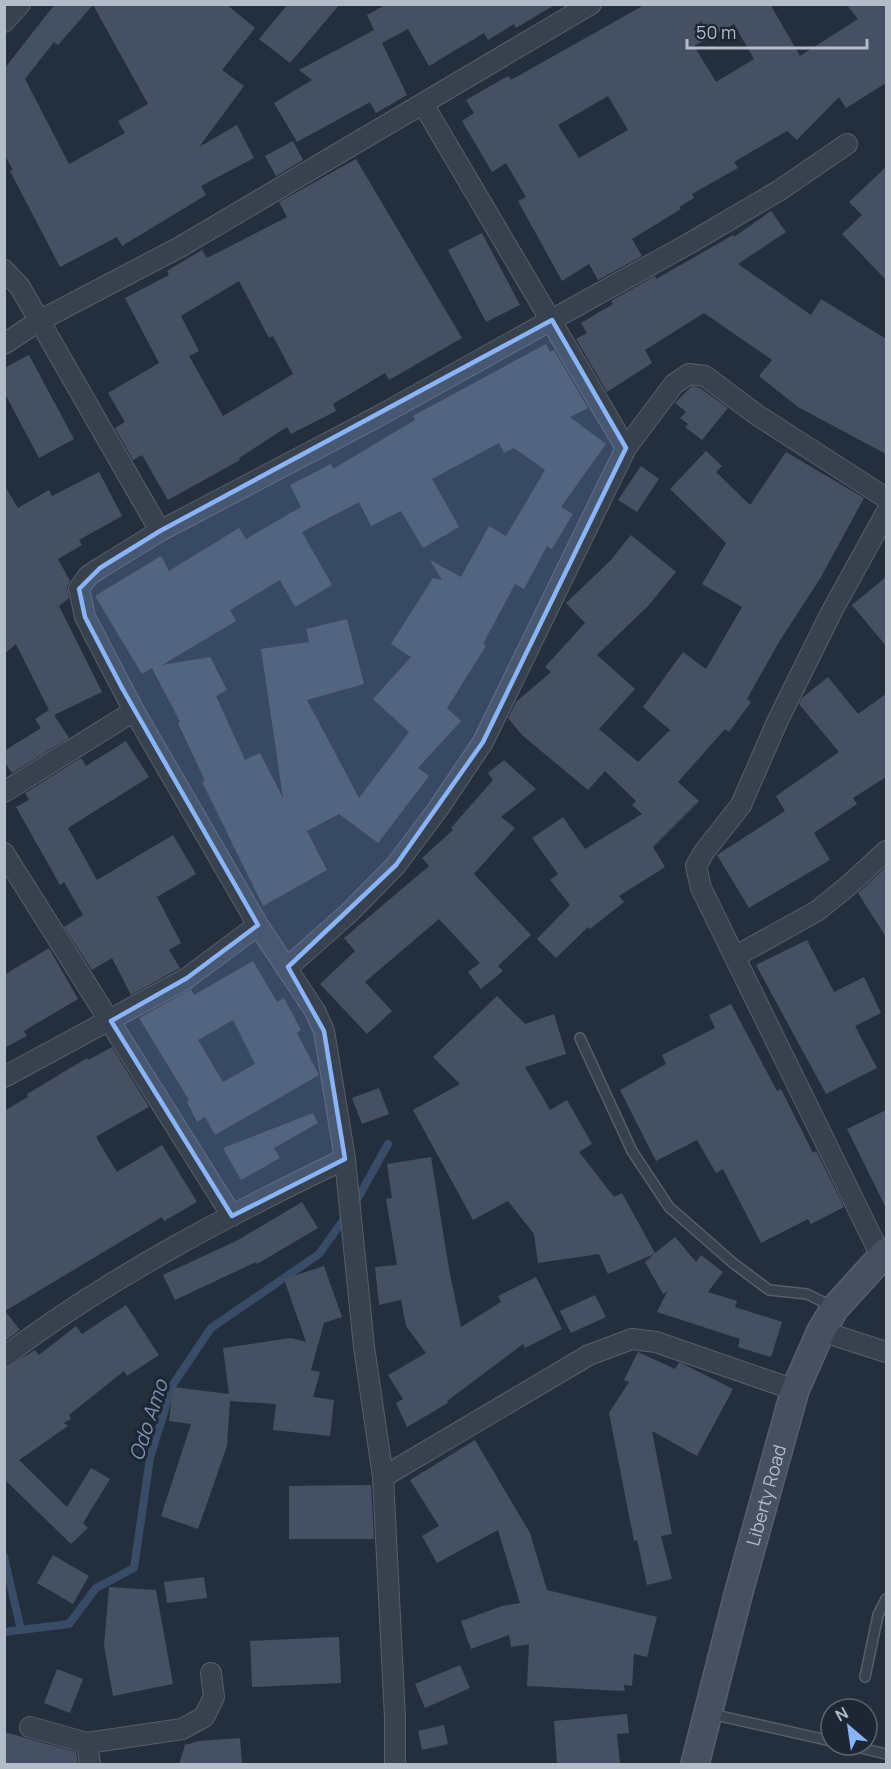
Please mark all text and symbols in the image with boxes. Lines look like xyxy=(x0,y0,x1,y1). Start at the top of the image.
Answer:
scale bar xyxy=(687,12,867,50)
text: 50 m xyxy=(696,20,736,44)
water label: Odo Amo xyxy=(122,1375,174,1464)
street label: Liberty Road xyxy=(740,1442,791,1548)
north arrow xyxy=(819,1697,879,1757)
text: N xyxy=(831,1701,852,1726)

